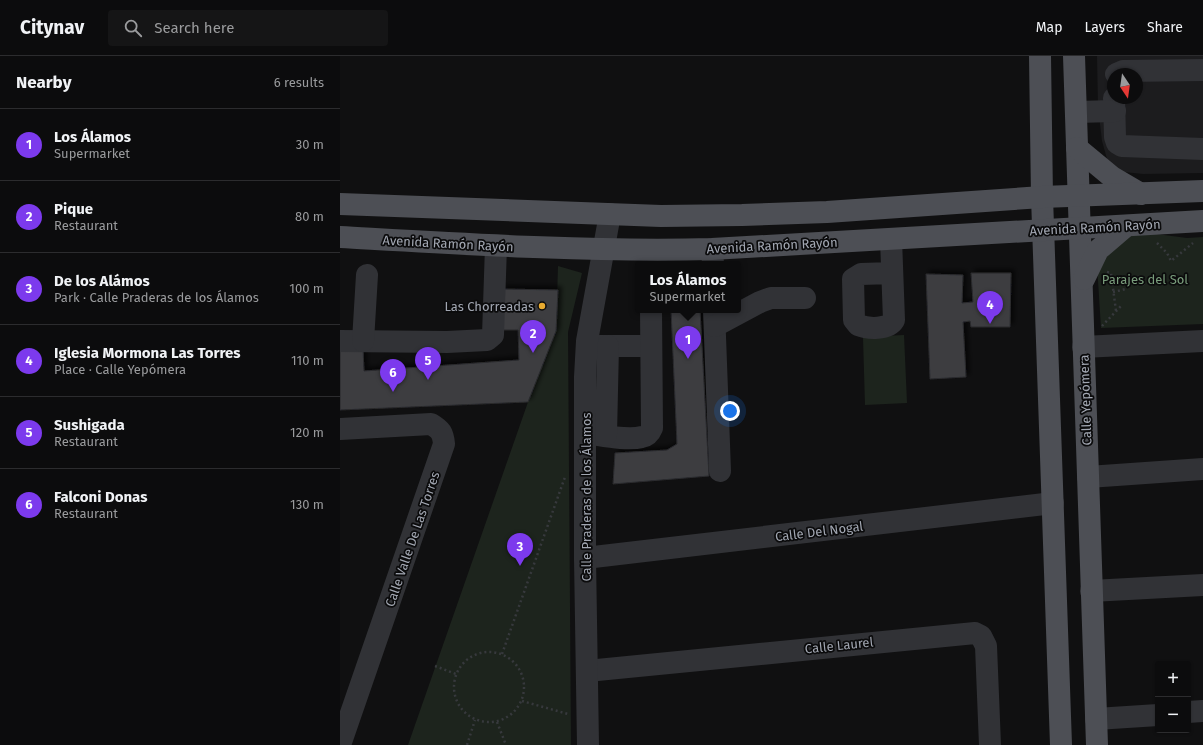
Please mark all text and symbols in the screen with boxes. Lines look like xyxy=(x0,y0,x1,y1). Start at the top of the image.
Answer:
search box xyxy=(108,10,388,46)
text: Citynav xyxy=(20,16,84,39)
icon: search xyxy=(122,17,144,39)
text: Search here xyxy=(154,19,234,37)
text: Map xyxy=(1036,19,1062,36)
text: Layers xyxy=(1084,19,1125,36)
text: Share xyxy=(1147,19,1183,36)
north arrow xyxy=(1107,68,1143,104)
text: Nearby xyxy=(16,72,71,93)
text: 6 results xyxy=(274,75,324,90)
text: Los Álamos xyxy=(54,128,131,146)
text: 1 xyxy=(26,137,32,152)
text: 30 m xyxy=(296,137,324,152)
text: Supermarket xyxy=(54,146,130,161)
text: Pique xyxy=(54,200,93,218)
text: 2 xyxy=(26,209,32,224)
text: 80 m xyxy=(295,209,324,224)
street label: Avenida Ramón Rayón xyxy=(1029,217,1161,238)
text: Restaurant xyxy=(54,218,118,233)
street label: Avenida Ramón Rayón xyxy=(382,233,514,254)
street label: Avenida Ramón Rayón xyxy=(706,235,838,256)
popup xyxy=(635,261,741,313)
text: Los Álamos xyxy=(649,271,727,289)
text: De los Alámos xyxy=(54,272,150,290)
park label: Parajes del Sol xyxy=(1102,272,1188,287)
text: 3 xyxy=(26,281,32,296)
text: 100 m xyxy=(289,281,324,296)
text: Supermarket xyxy=(649,289,726,304)
text: Park · Calle Praderas de los Álamos xyxy=(54,290,259,305)
pin: 4 xyxy=(977,291,1003,324)
place label: Las Chorreadas xyxy=(444,299,534,314)
marker: Las Chorreadas xyxy=(537,301,547,311)
pin: 2 xyxy=(520,320,546,353)
pin: 1 xyxy=(675,326,701,359)
text: Iglesia Mormona Las Torres xyxy=(54,344,241,362)
pin: 5 xyxy=(415,347,441,380)
text: 4 xyxy=(25,353,33,368)
text: 110 m xyxy=(291,353,324,368)
street label: Calle Yepómera xyxy=(1076,354,1095,446)
pin: 6 xyxy=(380,359,406,392)
text: Place · Calle Yepómera xyxy=(54,362,186,377)
your location xyxy=(720,401,740,421)
street label: Calle Praderas de los Álamos xyxy=(579,412,594,582)
text: Sushigada xyxy=(54,416,125,434)
text: 5 xyxy=(26,425,32,440)
text: 120 m xyxy=(290,425,324,440)
text: Restaurant xyxy=(54,434,118,449)
street label: Calle Valle De Las Torres xyxy=(382,470,443,609)
text: Falconi Donas xyxy=(54,488,147,506)
text: 6 xyxy=(25,497,33,512)
text: 130 m xyxy=(290,497,324,512)
text: Restaurant xyxy=(54,506,118,521)
street label: Calle Del Nogal xyxy=(774,519,864,544)
pin: 3 xyxy=(507,533,533,566)
street label: Calle Laurel xyxy=(804,634,874,657)
map controls xyxy=(1155,661,1191,733)
button: + xyxy=(1155,661,1191,697)
button: − xyxy=(1155,697,1191,733)

